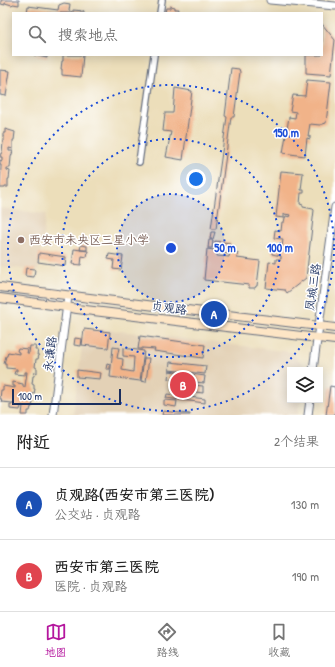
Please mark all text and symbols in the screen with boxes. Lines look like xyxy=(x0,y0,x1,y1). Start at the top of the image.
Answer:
search box xyxy=(12,12,323,56)
icon: search xyxy=(26,23,48,45)
text: 搜索地点 xyxy=(58,24,118,45)
text: 150 m xyxy=(273,124,299,141)
your location xyxy=(186,169,206,189)
place label: 西安市未央区三星小学 xyxy=(29,231,149,248)
marker: 西安市未央区三星小学 xyxy=(16,235,26,245)
text: 50 m xyxy=(214,239,236,256)
text: 100 m xyxy=(267,239,293,256)
centre of rings xyxy=(164,241,178,255)
street label: 凤城三路 xyxy=(301,262,324,312)
street label: 贞观路 xyxy=(150,297,188,318)
pin: A xyxy=(201,299,227,329)
street label: 永谦路 xyxy=(39,335,60,373)
map controls xyxy=(287,367,323,403)
button: layers xyxy=(287,367,323,403)
pin: B xyxy=(170,370,196,400)
scale bar xyxy=(12,387,121,406)
text: 100 m xyxy=(18,389,42,403)
text: 附近 xyxy=(16,430,50,453)
text: 2个结果 xyxy=(274,432,319,450)
text: 贞观路(西安市第三医院) xyxy=(54,484,214,505)
text: A xyxy=(26,495,32,513)
text: 130 m xyxy=(291,495,319,513)
text: 公交站 · 贞观路 xyxy=(54,505,141,523)
text: 西安市第三医院 xyxy=(54,556,159,577)
text: B xyxy=(26,567,32,585)
text: 190 m xyxy=(292,567,319,585)
text: 医院 · 贞观路 xyxy=(54,577,128,595)
tab: 地图 xyxy=(45,621,67,659)
tab: 路线 xyxy=(156,621,178,659)
tab: 收藏 xyxy=(268,621,290,659)

